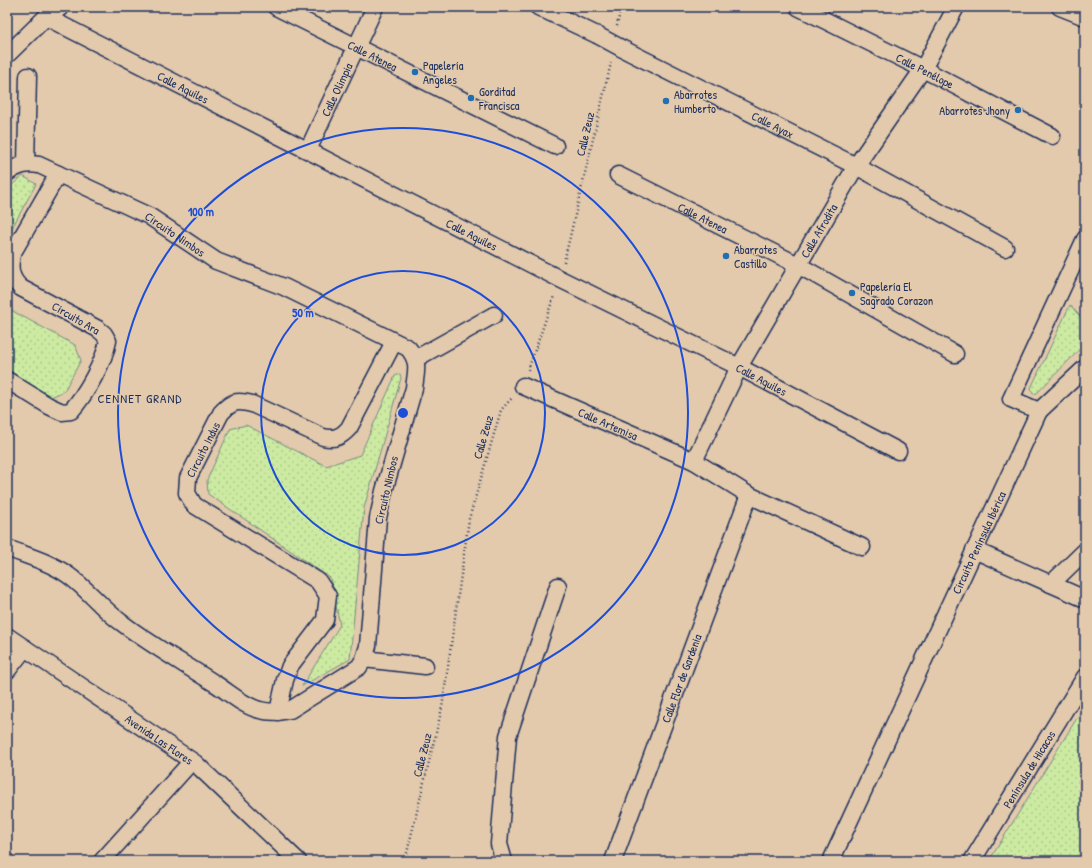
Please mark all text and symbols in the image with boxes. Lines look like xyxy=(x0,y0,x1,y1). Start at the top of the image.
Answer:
street label: Calle Atenea xyxy=(345,36,401,75)
street label: Calle Penélope xyxy=(893,49,957,92)
place label: Papelería Angeles xyxy=(423,57,464,88)
street label: Calle Olimpia xyxy=(317,59,356,119)
street label: Calle Aquiles xyxy=(155,67,212,107)
marker: Papelería Angeles xyxy=(410,67,420,77)
place label: Gorditad Francisca xyxy=(478,83,520,114)
place label: Abarrotes Humberto xyxy=(674,86,717,117)
marker: Gorditad Francisca xyxy=(466,93,476,103)
marker: Abarrotes Humberto xyxy=(661,96,671,106)
place label: Abarrotes Jhony xyxy=(939,102,1010,119)
marker: Abarrotes Jhony xyxy=(1013,105,1023,115)
street label: Calle Ayax xyxy=(749,107,797,142)
street label: Calle Zeuz xyxy=(572,110,598,158)
street label: Calle Atenea xyxy=(675,198,731,237)
street label: Calle Afrodita xyxy=(796,200,841,261)
text: 100 m xyxy=(188,203,214,220)
street label: Circuito Nimbos xyxy=(142,207,209,260)
street label: Calle Aquiles xyxy=(443,214,501,254)
place label: Abarrotes Castillo xyxy=(734,241,777,272)
marker: Abarrotes Castillo xyxy=(721,251,731,261)
place label: Papelería El Sagrado Corazon xyxy=(860,278,933,309)
marker: Papelería El Sagrado Corazon xyxy=(847,288,857,298)
street label: Circuito Ara xyxy=(49,297,103,339)
text: 50 m xyxy=(292,304,314,321)
street label: Calle Aquiles xyxy=(733,358,791,400)
district label: CENNET GRAND xyxy=(97,389,183,407)
street label: Calle Artemisa xyxy=(576,403,641,444)
centre of rings xyxy=(396,406,410,420)
street label: Calle Zeuz xyxy=(469,413,497,461)
street label: Circuito Indus xyxy=(181,418,224,480)
street label: Circuito Nimbos xyxy=(370,454,402,526)
street label: Circuito Península Ibérica xyxy=(947,488,1009,596)
street label: Calle Flor de Gardenia xyxy=(657,631,705,725)
street label: Avenida Las Flores xyxy=(122,710,197,768)
street label: Península de Hicacos xyxy=(998,727,1059,811)
street label: Calle Zeuz xyxy=(408,731,436,779)

